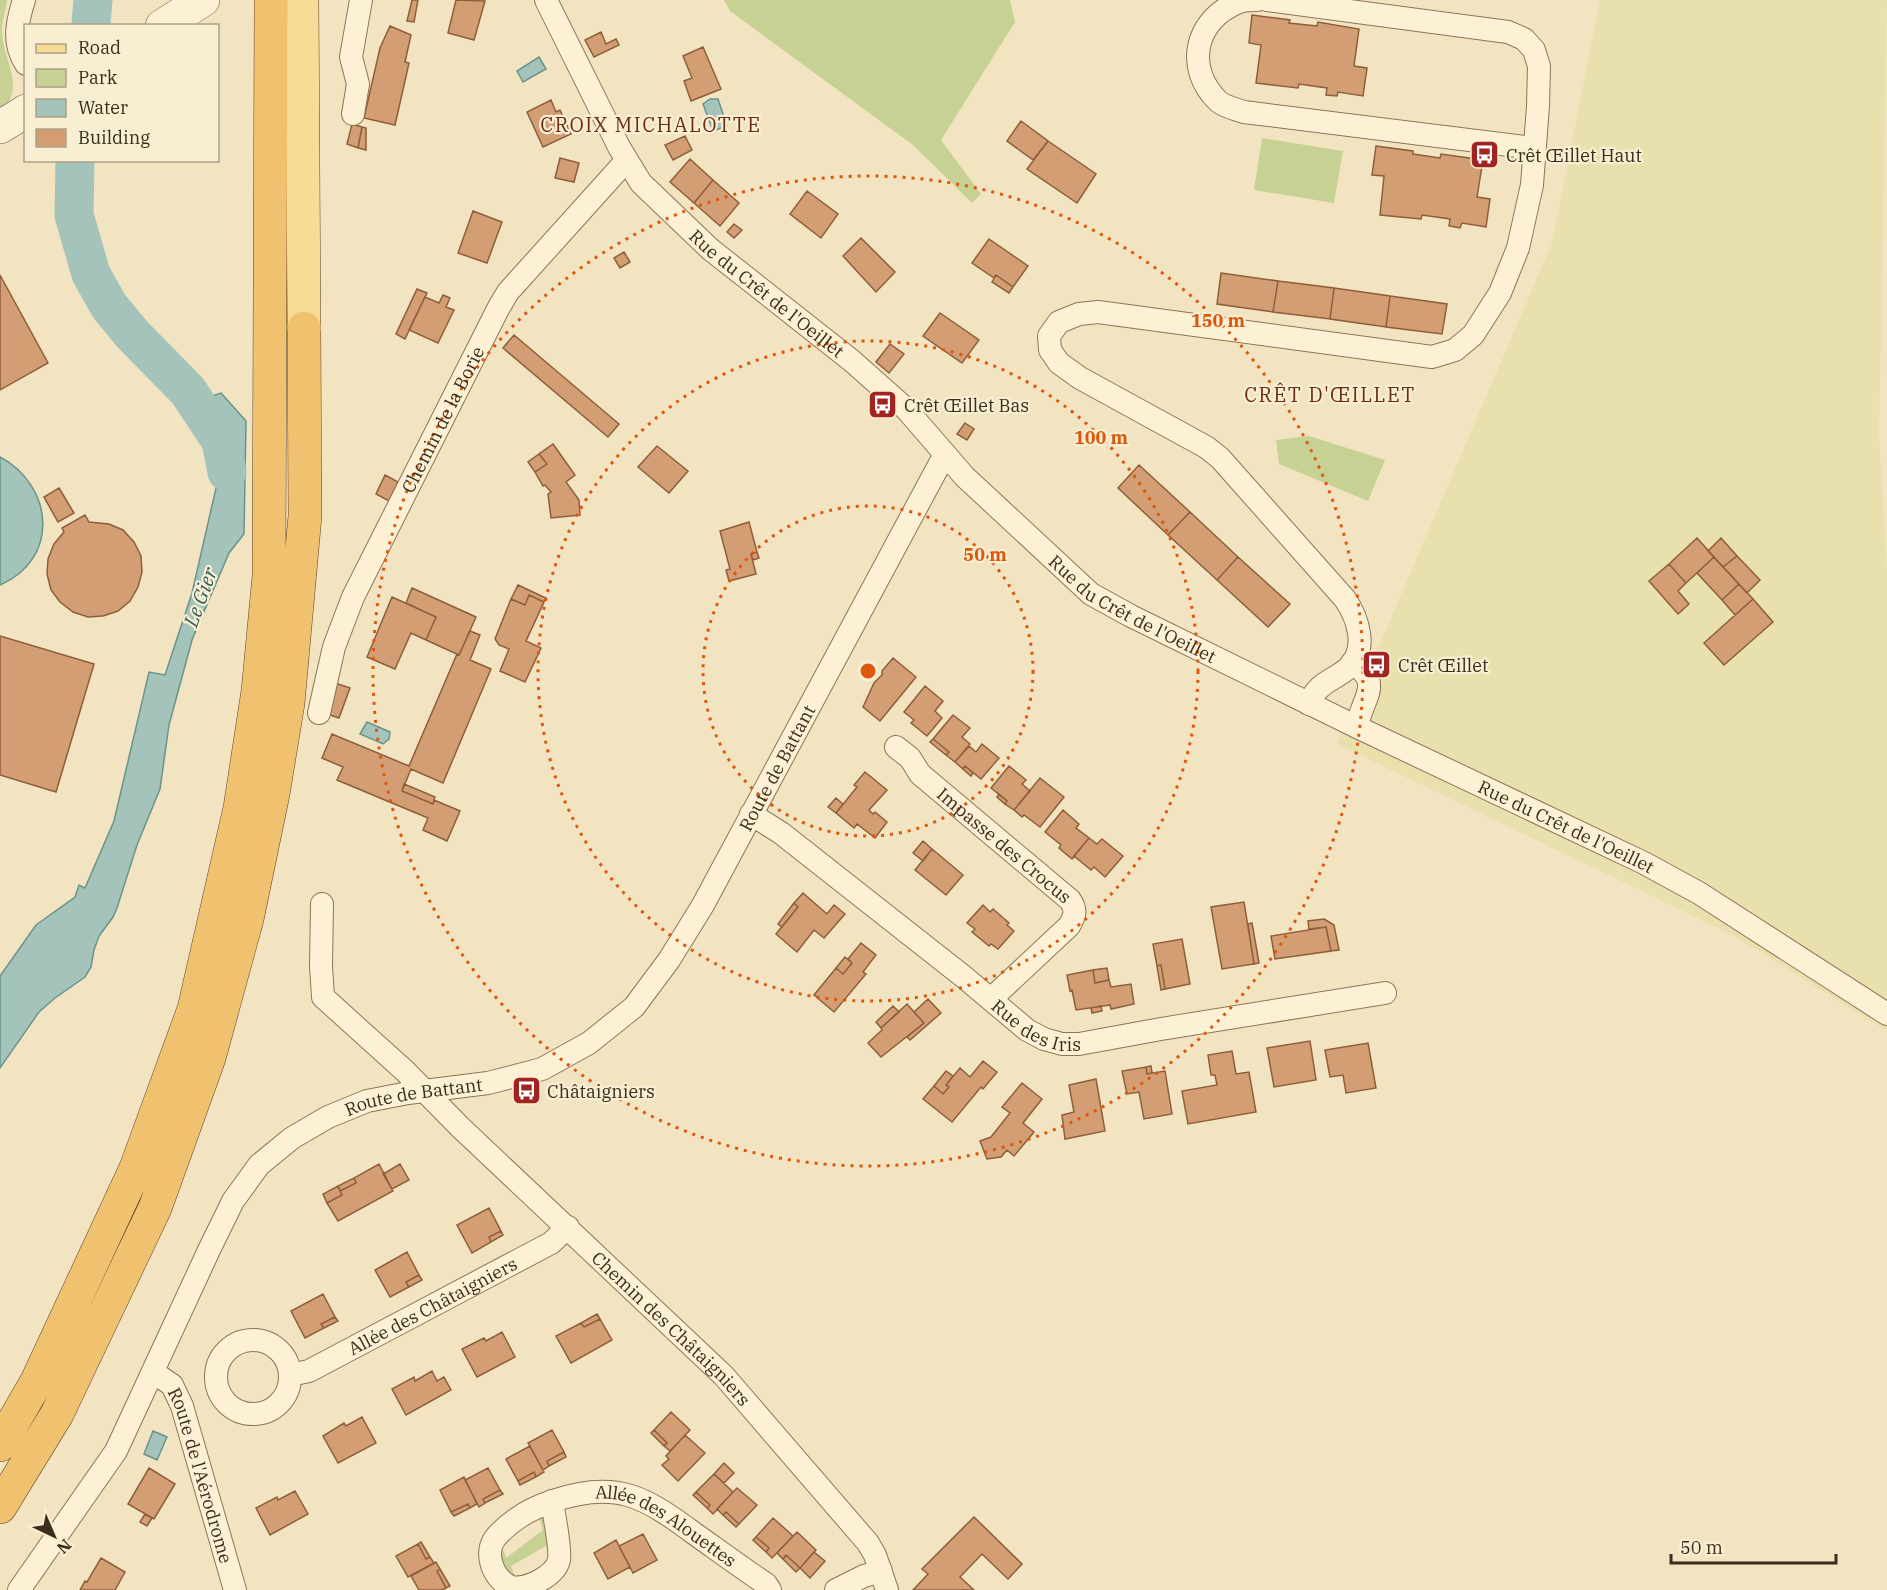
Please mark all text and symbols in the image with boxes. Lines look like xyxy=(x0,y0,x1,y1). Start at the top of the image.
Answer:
legend xyxy=(24,24,219,162)
text: Road xyxy=(78,36,121,59)
text: Park xyxy=(78,66,118,89)
text: Water xyxy=(78,96,128,119)
district label: CROIX MICHALOTTE xyxy=(540,111,762,138)
text: Building xyxy=(78,126,150,149)
bus stop icon: Crêt Œillet Haut xyxy=(1469,139,1501,171)
place label: Crêt Œillet Haut xyxy=(1506,144,1642,167)
street label: Rue du Crêt de l'Oeillet xyxy=(685,224,849,362)
text: 150 m xyxy=(1191,309,1246,332)
street label: Chemin de la Borie xyxy=(396,342,489,496)
district label: CRÊT D'ŒILLET xyxy=(1244,381,1416,408)
bus stop icon: Crêt Œillet Bas xyxy=(867,389,899,421)
place label: Crêt Œillet Bas xyxy=(904,394,1029,417)
text: 100 m xyxy=(1074,426,1129,449)
text: 50 m xyxy=(963,543,1007,566)
street label: Rue du Crêt de l'Oeillet xyxy=(1044,549,1220,668)
water label: Le Gier xyxy=(177,562,224,631)
bus stop icon: Crêt Œillet xyxy=(1361,649,1393,681)
place label: Crêt Œillet xyxy=(1398,654,1488,677)
centre of rings xyxy=(858,661,878,681)
street label: Route de Battant xyxy=(733,701,820,835)
street label: Rue du Crêt de l'Oeillet xyxy=(1475,775,1659,878)
street label: Impasse des Crocus xyxy=(933,782,1076,908)
street label: Rue des Iris xyxy=(987,994,1081,1056)
street label: Route de Battant xyxy=(341,1072,484,1121)
bus stop icon: Châtaigniers xyxy=(510,1075,542,1107)
place label: Châtaigniers xyxy=(547,1080,655,1103)
street label: Chemin des Châtaigniers xyxy=(587,1246,756,1410)
street label: Allée des Châtaigniers xyxy=(344,1252,521,1360)
street label: Route de l'Aérodrome xyxy=(163,1383,238,1566)
street label: Allée des Alouettes xyxy=(595,1480,741,1572)
north arrow xyxy=(24,1506,84,1566)
scale bar xyxy=(1671,1527,1836,1565)
text: N xyxy=(53,1535,76,1558)
text: 50 m xyxy=(1680,1536,1723,1559)

